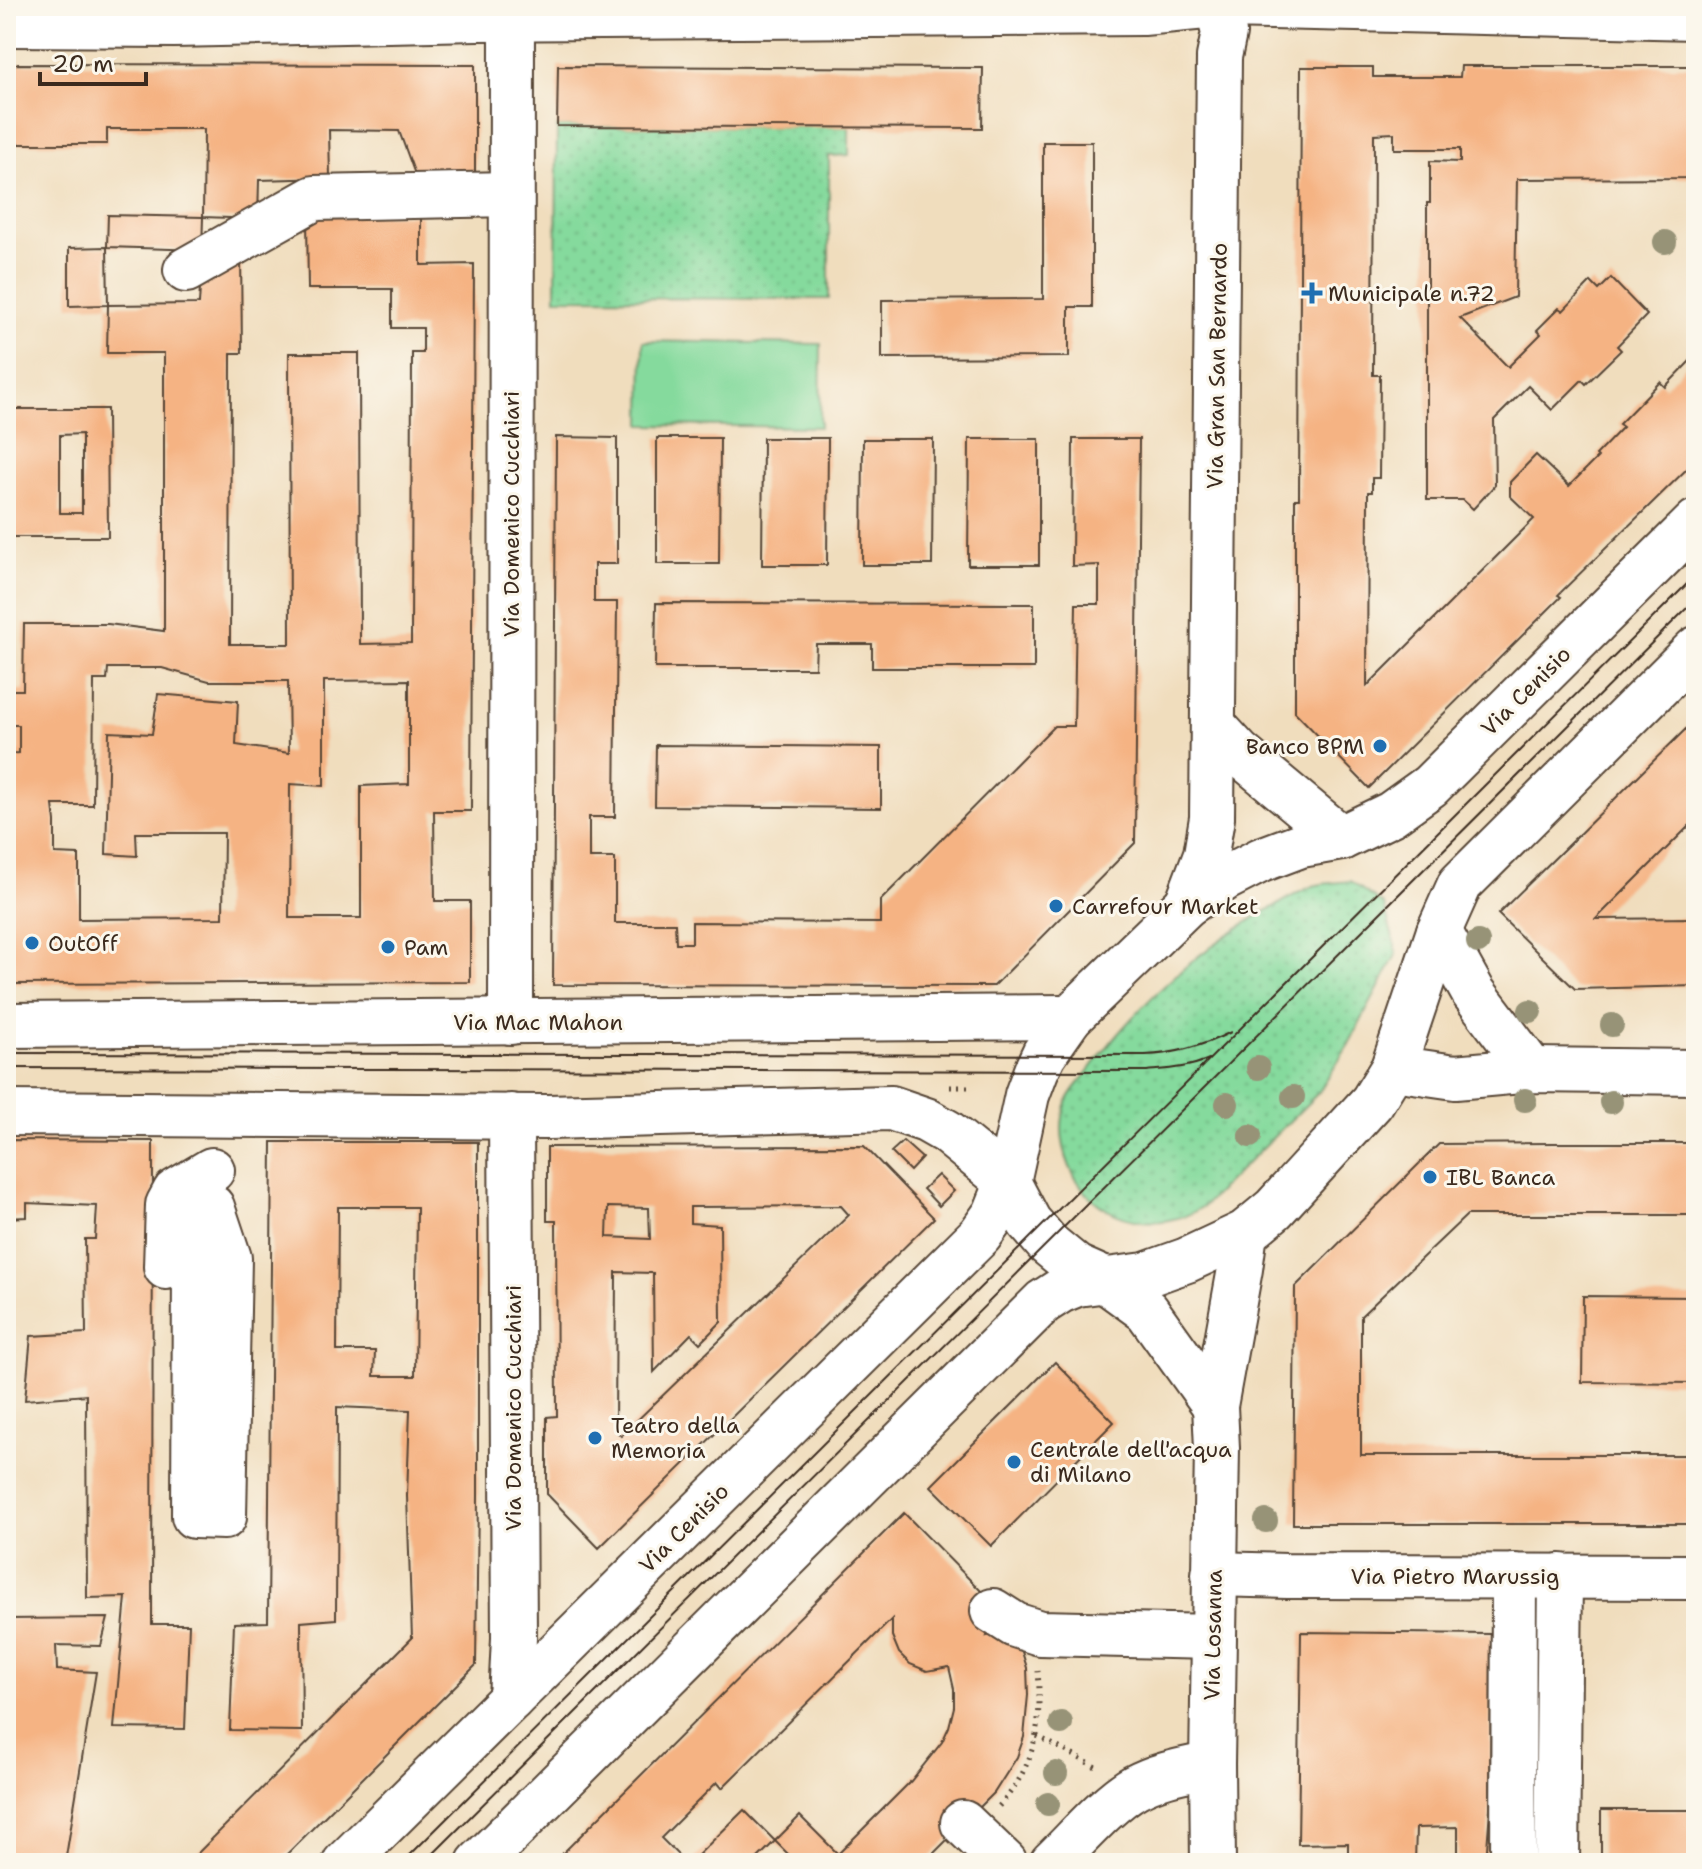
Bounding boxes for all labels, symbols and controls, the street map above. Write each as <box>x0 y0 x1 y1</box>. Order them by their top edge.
scale bar <box>40 36 146 86</box>
text: 20 m <box>52 48 114 80</box>
street label: Via Gran San Bernardo <box>1200 243 1234 489</box>
place label: Municipale n.72 <box>1328 279 1495 308</box>
marker: Municipale n.72 <box>1303 284 1321 302</box>
street label: Via Domenico Cucchiari <box>497 391 526 637</box>
street label: Via Cenisio <box>1475 640 1577 742</box>
place label: Banco BPM <box>1246 732 1364 761</box>
marker: Banco BPM <box>1371 737 1389 755</box>
place label: Carrefour Market <box>1072 892 1259 921</box>
marker: Carrefour Market <box>1047 897 1065 915</box>
place label: OutOff <box>48 929 118 958</box>
place label: Pam <box>404 933 448 962</box>
marker: OutOff <box>23 934 41 952</box>
marker: Pam <box>379 938 397 956</box>
street label: Via Mac Mahon <box>453 1008 623 1037</box>
place label: IBL Banca <box>1446 1163 1555 1192</box>
marker: IBL Banca <box>1421 1168 1439 1186</box>
street label: Via Domenico Cucchiari <box>499 1285 528 1531</box>
place label: Teatro della Memoria <box>611 1411 740 1465</box>
marker: Teatro della Memoria <box>586 1429 604 1447</box>
place label: Centrale dell'acqua di Milano <box>1030 1435 1232 1489</box>
marker: Centrale dell'acqua di Milano <box>1005 1453 1023 1471</box>
street label: Via Cenisio <box>633 1477 735 1579</box>
street label: Via Pietro Marussig <box>1351 1562 1559 1591</box>
street label: Via Losanna <box>1197 1569 1229 1701</box>

